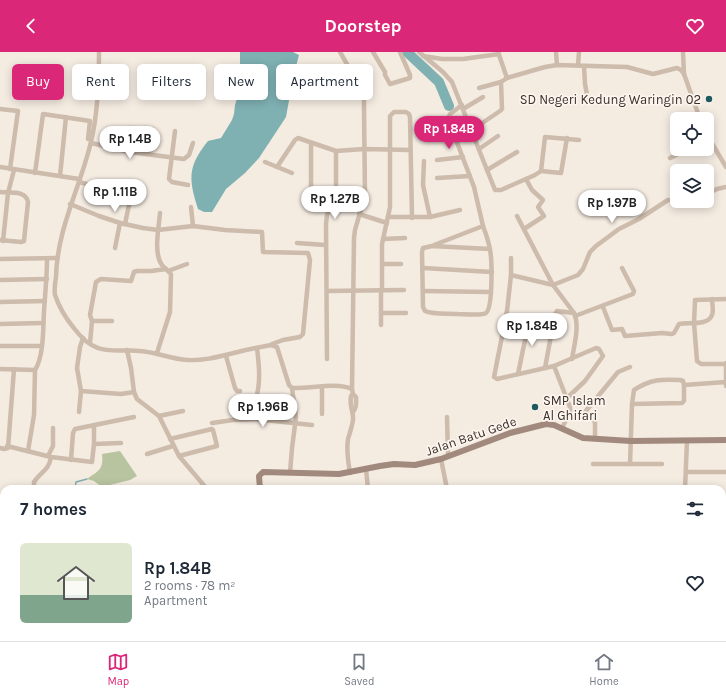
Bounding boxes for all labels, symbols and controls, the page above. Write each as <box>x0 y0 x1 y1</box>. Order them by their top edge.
icon: back <box>20 15 42 37</box>
text: Doorstep <box>325 15 401 37</box>
icon: heart <box>684 15 706 37</box>
chip: Buy <box>12 64 64 100</box>
chip: Rent <box>72 64 129 100</box>
chip: Filters <box>137 64 206 100</box>
chip: New <box>214 64 268 100</box>
chip: Apartment <box>276 64 373 100</box>
place label: SD Negeri Kedung Waringin 02 <box>520 92 701 107</box>
marker: SD Negeri Kedung Waringin 02 <box>704 94 714 104</box>
map controls <box>670 112 714 208</box>
button: locate <box>670 112 714 156</box>
pin: Rp 1.84B <box>408 116 490 150</box>
text: Rp 1.84B <box>423 121 475 136</box>
pin: Rp 1.4B <box>93 126 167 160</box>
text: Rp 1.4B <box>108 131 152 146</box>
button: layers <box>670 164 714 208</box>
pin: Rp 1.11B <box>74 179 156 213</box>
text: Rp 1.11B <box>93 184 137 199</box>
pin: Rp 1.27B <box>294 186 376 220</box>
pin: Rp 1.97B <box>571 190 653 224</box>
text: Rp 1.27B <box>310 191 360 206</box>
text: Rp 1.97B <box>587 195 637 210</box>
pin: Rp 1.84B <box>491 313 573 347</box>
text: Rp 1.84B <box>506 318 558 333</box>
place label: SMP Islam Al Ghifari <box>543 393 606 423</box>
pin: Rp 1.96B <box>222 394 304 428</box>
text: Rp 1.96B <box>237 399 289 414</box>
marker: SMP Islam Al Ghifari <box>530 402 540 412</box>
street label: Jalan Batu Gede <box>424 413 518 458</box>
icon: filters <box>684 498 706 520</box>
text: 7 homes <box>20 499 87 519</box>
text: Rp 1.84B <box>144 558 211 578</box>
icon: home <box>52 559 100 607</box>
icon: heart <box>684 572 706 594</box>
text: 2 rooms · 78 m² <box>144 578 236 593</box>
text: Apartment <box>144 593 207 608</box>
tab: Map <box>107 651 129 688</box>
tab: Saved <box>344 651 375 688</box>
tab: Home <box>589 651 619 688</box>

